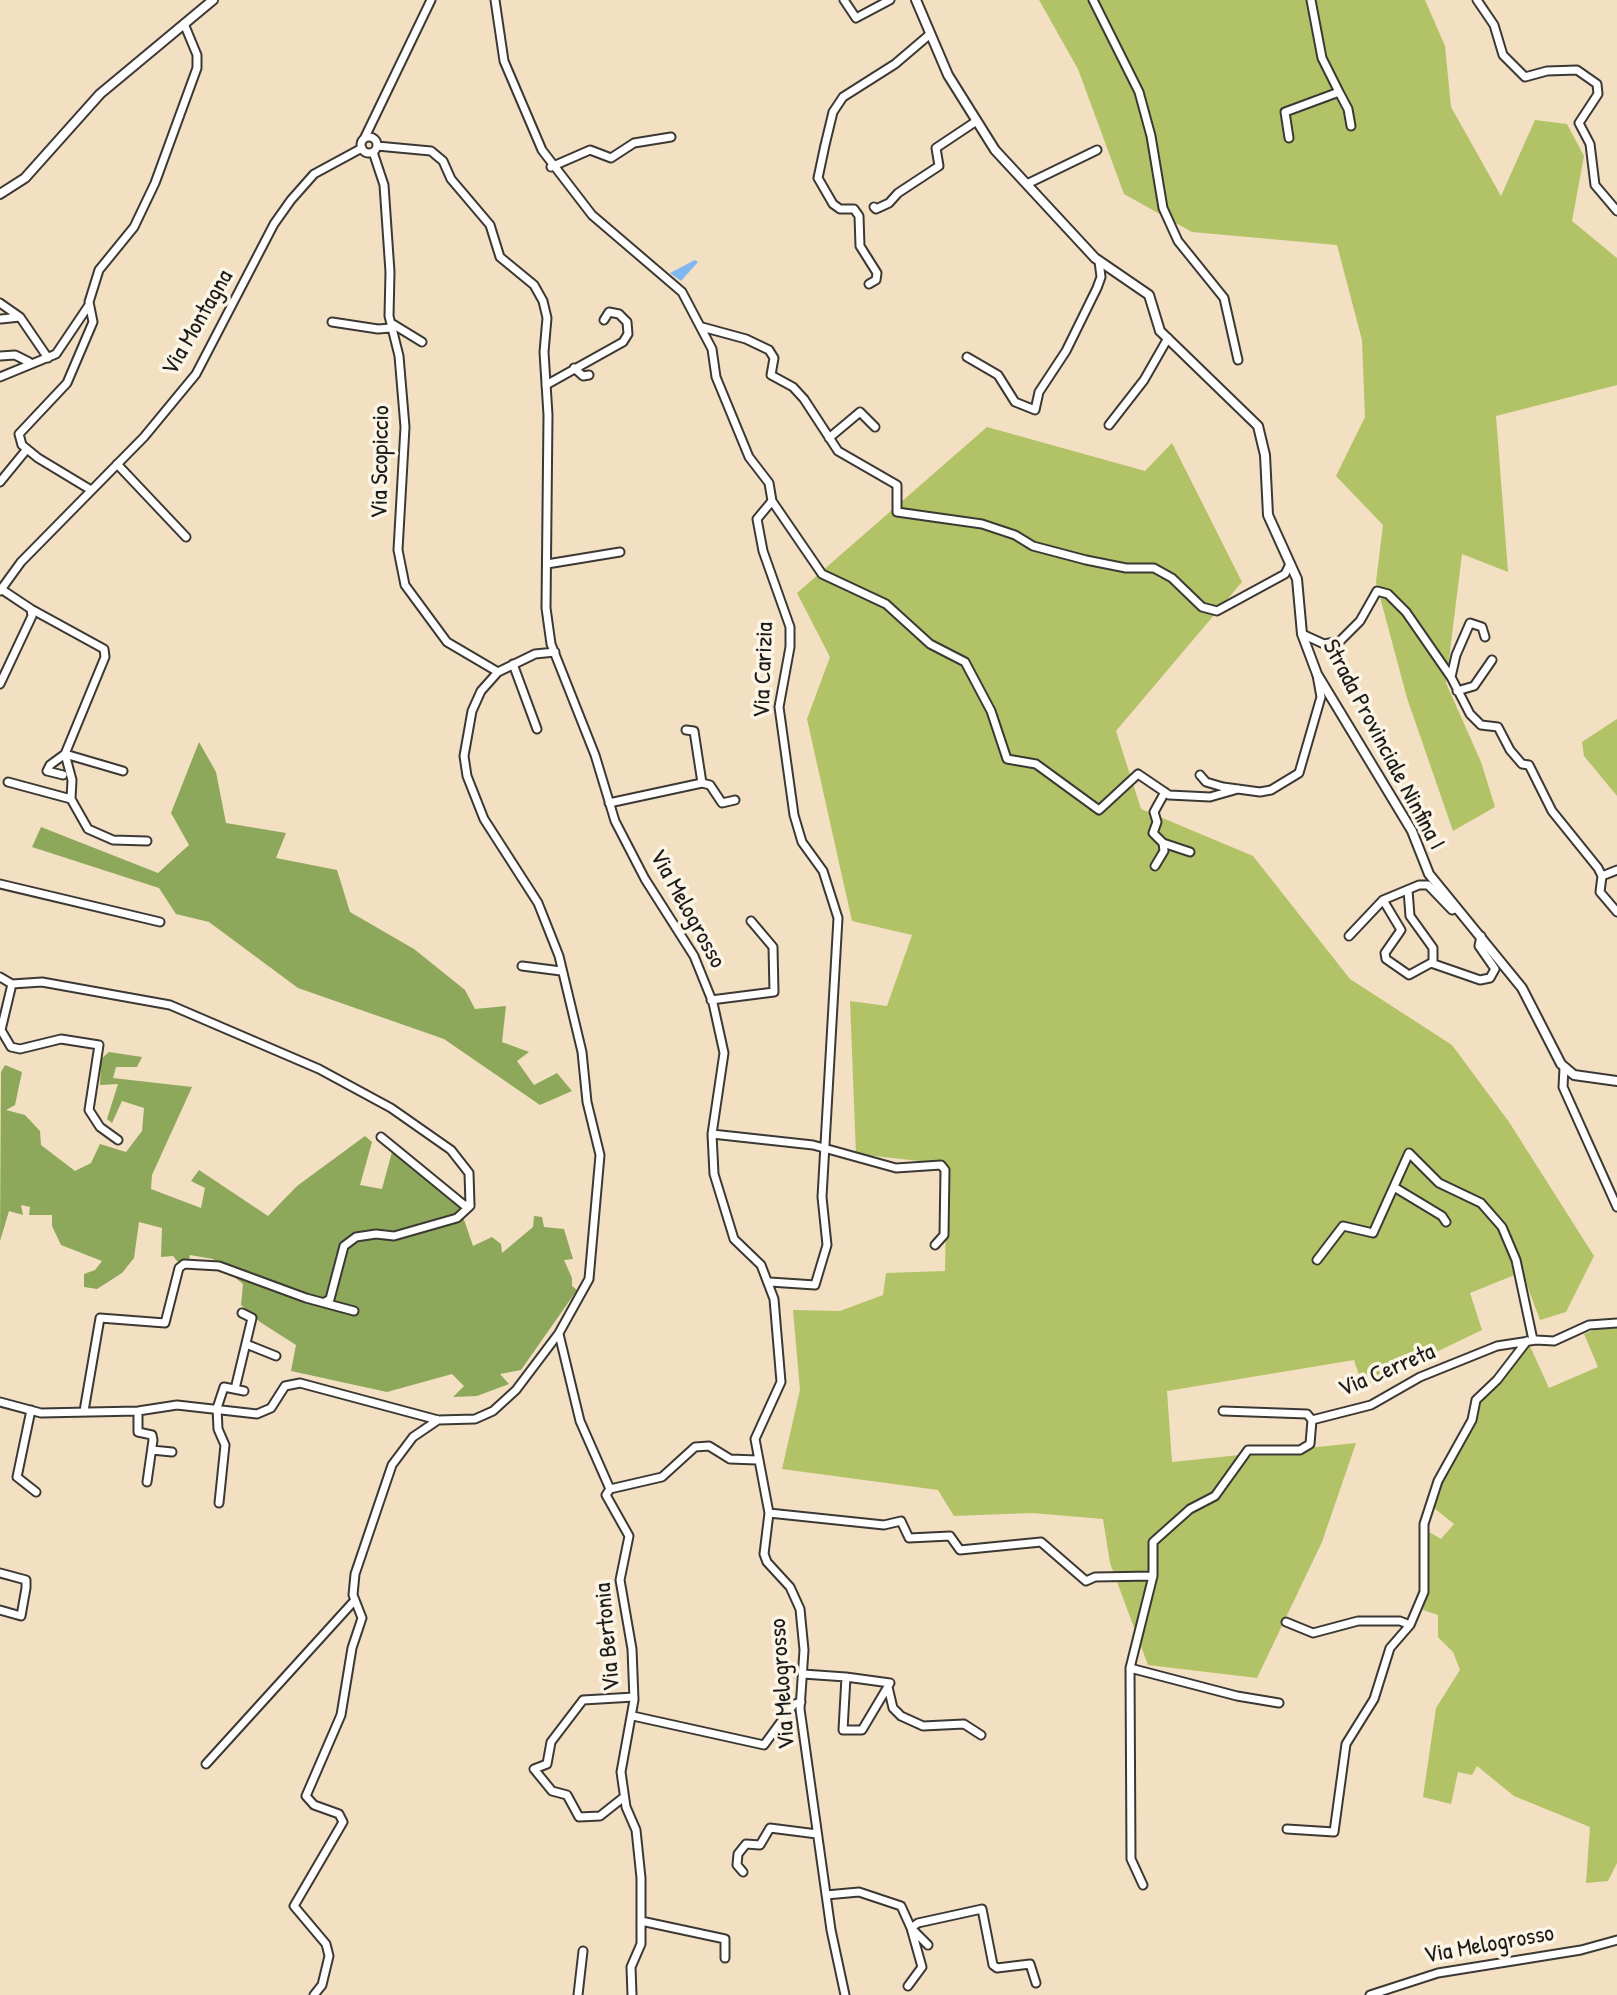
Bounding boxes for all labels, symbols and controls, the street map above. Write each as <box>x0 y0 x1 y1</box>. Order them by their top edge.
street label: Via Montagna <box>156 265 240 381</box>
street label: Via Scopiccio <box>366 405 396 519</box>
street label: Via Carizia <box>748 622 780 718</box>
street label: Strada Provinciale Ninfina I <box>1315 635 1451 855</box>
street label: Via Melogrosso <box>643 845 731 973</box>
street label: Via Cerreta <box>1334 1338 1440 1404</box>
street label: Via Bertonia <box>589 1582 627 1692</box>
street label: Via Melogrosso <box>764 1617 802 1751</box>
street label: Via Melogrosso <box>1422 1919 1556 1971</box>

